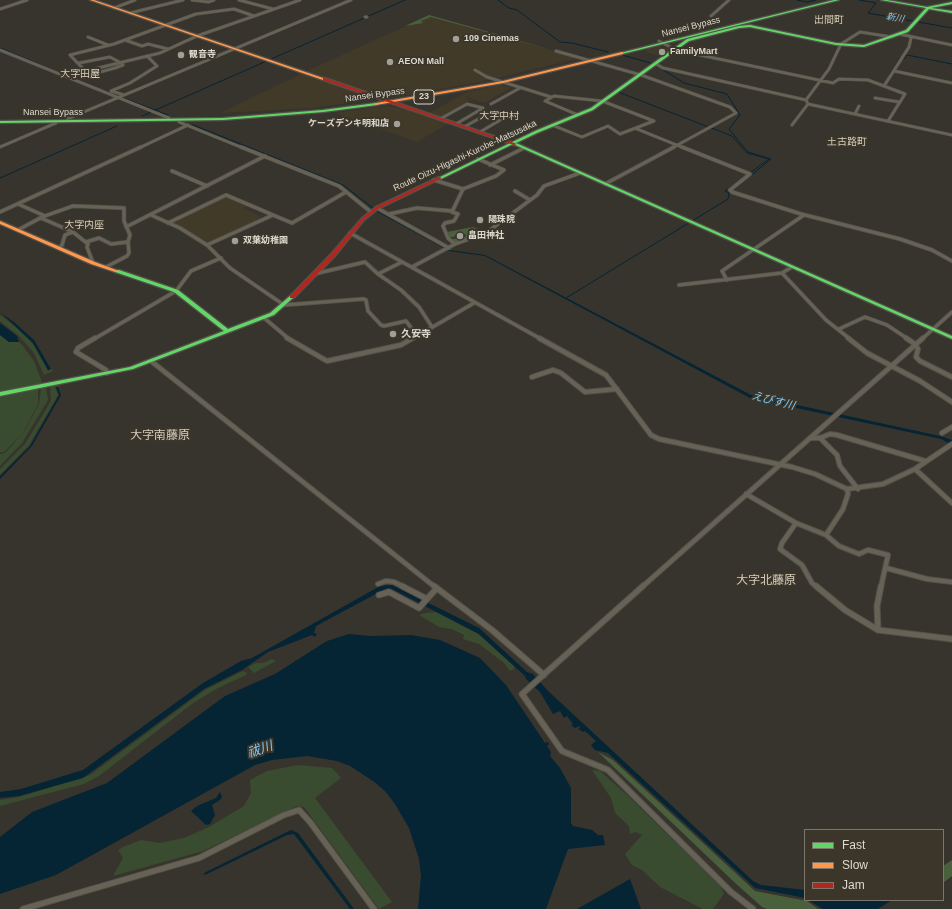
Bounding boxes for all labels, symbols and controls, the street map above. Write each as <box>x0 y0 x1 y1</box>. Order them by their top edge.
water label: 新川 <box>885 11 905 25</box>
street label: Nansei Bypass <box>661 14 721 40</box>
district label: 出間町 <box>814 14 844 26</box>
marker: 109 Cinemas <box>451 34 461 44</box>
place label: 109 Cinemas <box>464 34 519 44</box>
marker: FamilyMart <box>657 47 667 57</box>
place label: FamilyMart <box>670 47 718 57</box>
marker: 観音寺 <box>176 50 186 60</box>
place label: 観音寺 <box>189 50 216 60</box>
marker: AEON Mall <box>385 57 395 67</box>
place label: AEON Mall <box>398 57 444 67</box>
district label: 大字田屋 <box>60 68 100 80</box>
street label: Nansei Bypass <box>345 85 405 105</box>
road number: 23 <box>414 90 434 104</box>
street label: Nansei Bypass <box>23 108 83 118</box>
district label: 大字中村 <box>479 110 519 122</box>
street label: Route Oizu-Higashi-Kurobe-Matsusaka <box>392 118 538 194</box>
place label: ケーズデンキ明和店 <box>308 119 389 129</box>
marker: ケーズデンキ明和店 <box>392 119 402 129</box>
district label: 土古路町 <box>827 136 867 148</box>
marker: 陽珠院 <box>475 215 485 225</box>
place label: 陽珠院 <box>488 215 515 225</box>
district label: 大字内座 <box>64 219 104 231</box>
marker: 畠田神社 <box>455 231 465 241</box>
place label: 畠田神社 <box>468 231 504 241</box>
marker: 双葉幼稚園 <box>230 236 240 246</box>
place label: 双葉幼稚園 <box>243 236 288 246</box>
place label: 久安寺 <box>401 328 431 340</box>
marker: 久安寺 <box>388 329 398 339</box>
water label: えびす川 <box>750 389 796 413</box>
district label: 大字南藤原 <box>130 429 190 443</box>
district label: 大字北藤原 <box>736 574 796 588</box>
water label: 祓川 <box>245 738 275 762</box>
legend <box>804 829 944 901</box>
text: Fast <box>842 838 865 852</box>
text: Slow <box>842 858 868 872</box>
text: Jam <box>842 878 865 892</box>

